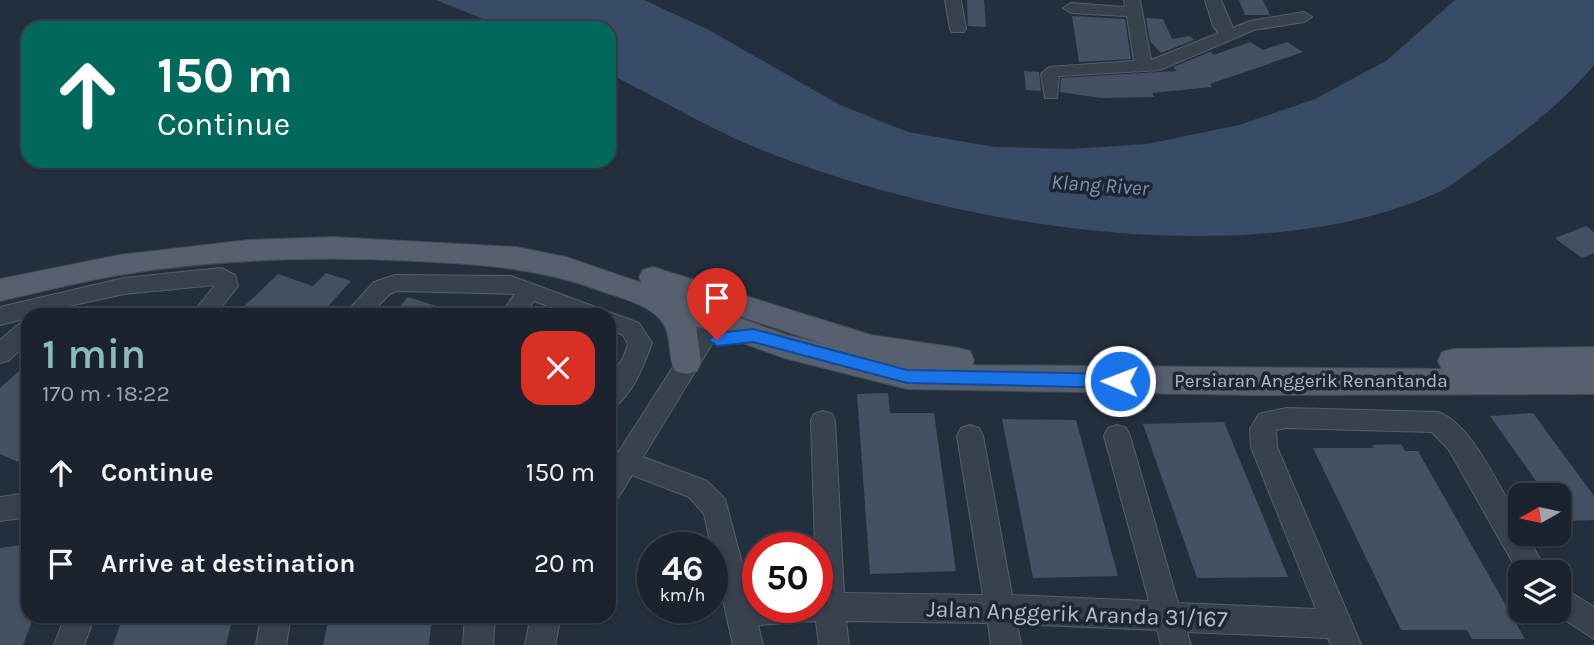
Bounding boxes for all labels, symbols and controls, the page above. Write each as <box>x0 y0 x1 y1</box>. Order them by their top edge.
text: 150 m <box>157 47 293 104</box>
icon: ahead <box>42 49 133 140</box>
text: Continue <box>157 106 290 143</box>
water label: Klang River <box>1050 170 1150 200</box>
pin <box>687 268 747 340</box>
icon: arrive <box>698 279 736 317</box>
text: 1 min <box>42 329 146 379</box>
button: close <box>521 331 595 405</box>
position arrow <box>1083 344 1157 418</box>
street label: Persiaran Anggerik Renantanda <box>1174 370 1448 392</box>
text: 170 m · 18:22 <box>42 380 170 407</box>
icon: ahead <box>42 454 80 492</box>
text: Continue <box>101 457 213 488</box>
text: 150 m <box>526 457 595 488</box>
north arrow <box>1508 483 1572 546</box>
map controls <box>1508 483 1571 623</box>
speed limit sign: 50 <box>742 532 833 623</box>
icon: arrive <box>42 545 80 583</box>
text: Arrive at destination <box>101 548 355 579</box>
text: 20 m <box>534 548 595 579</box>
text: 46 <box>661 548 704 589</box>
button: layers <box>1508 560 1571 623</box>
text: km/h <box>660 584 705 606</box>
street label: Jalan Anggerik Aranda 31/167 <box>926 595 1228 633</box>

